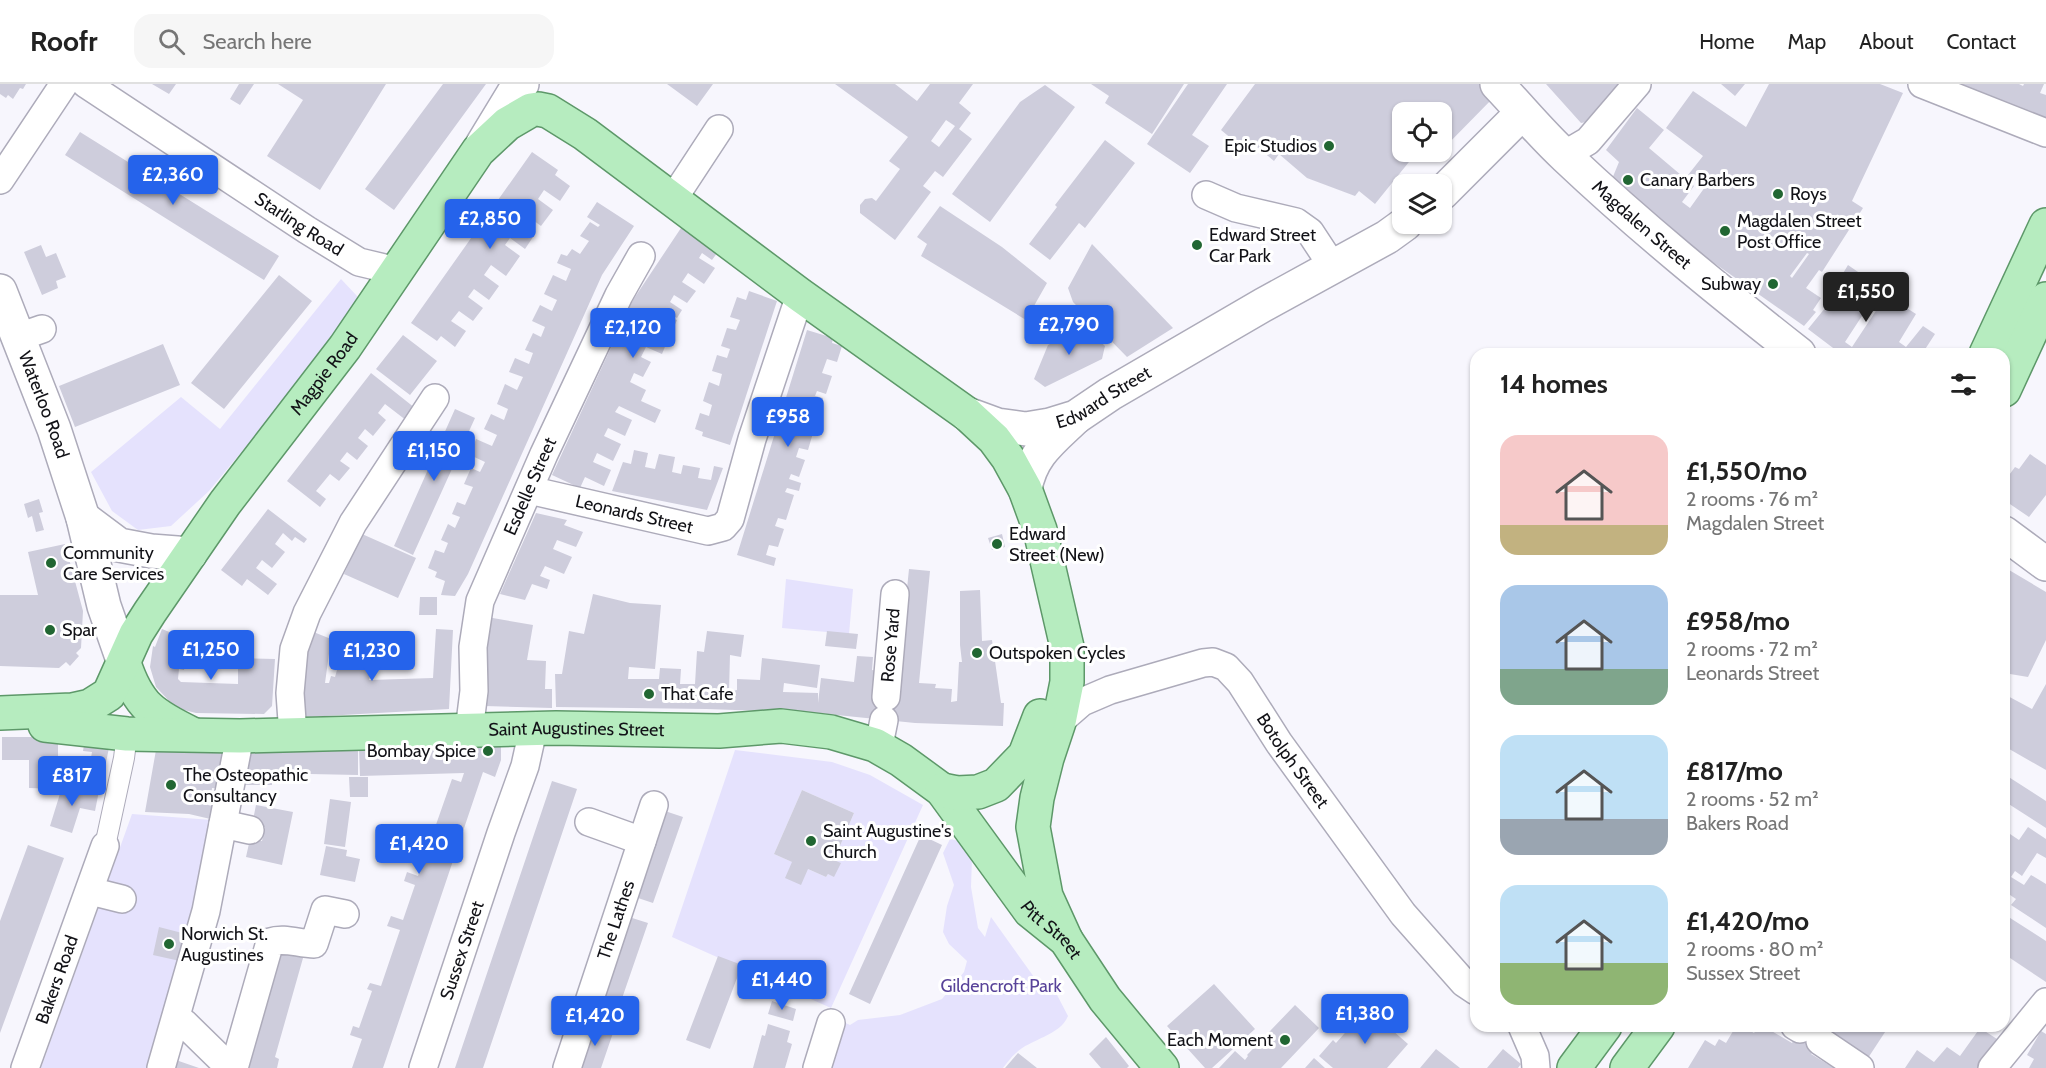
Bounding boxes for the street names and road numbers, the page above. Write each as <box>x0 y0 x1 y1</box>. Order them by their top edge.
street label: Magdalen Street <box>1587 176 1696 274</box>
street label: Starling Road <box>251 188 347 261</box>
street label: Magpie Road <box>286 328 363 420</box>
street label: Waterloo Road <box>14 348 74 461</box>
street label: Edward Street <box>1053 361 1155 433</box>
street label: Esdelle Street <box>499 434 561 539</box>
street label: Leonards Street <box>573 490 695 538</box>
street label: Rose Yard <box>876 607 905 683</box>
street label: Botolph Street <box>1252 709 1334 812</box>
street label: Saint Augustines Street <box>488 717 665 741</box>
street label: The Lathes <box>593 877 639 963</box>
street label: Pitt Street <box>1015 897 1087 963</box>
street label: Sussex Street <box>435 898 489 1003</box>
street label: Bakers Road <box>31 932 83 1027</box>

